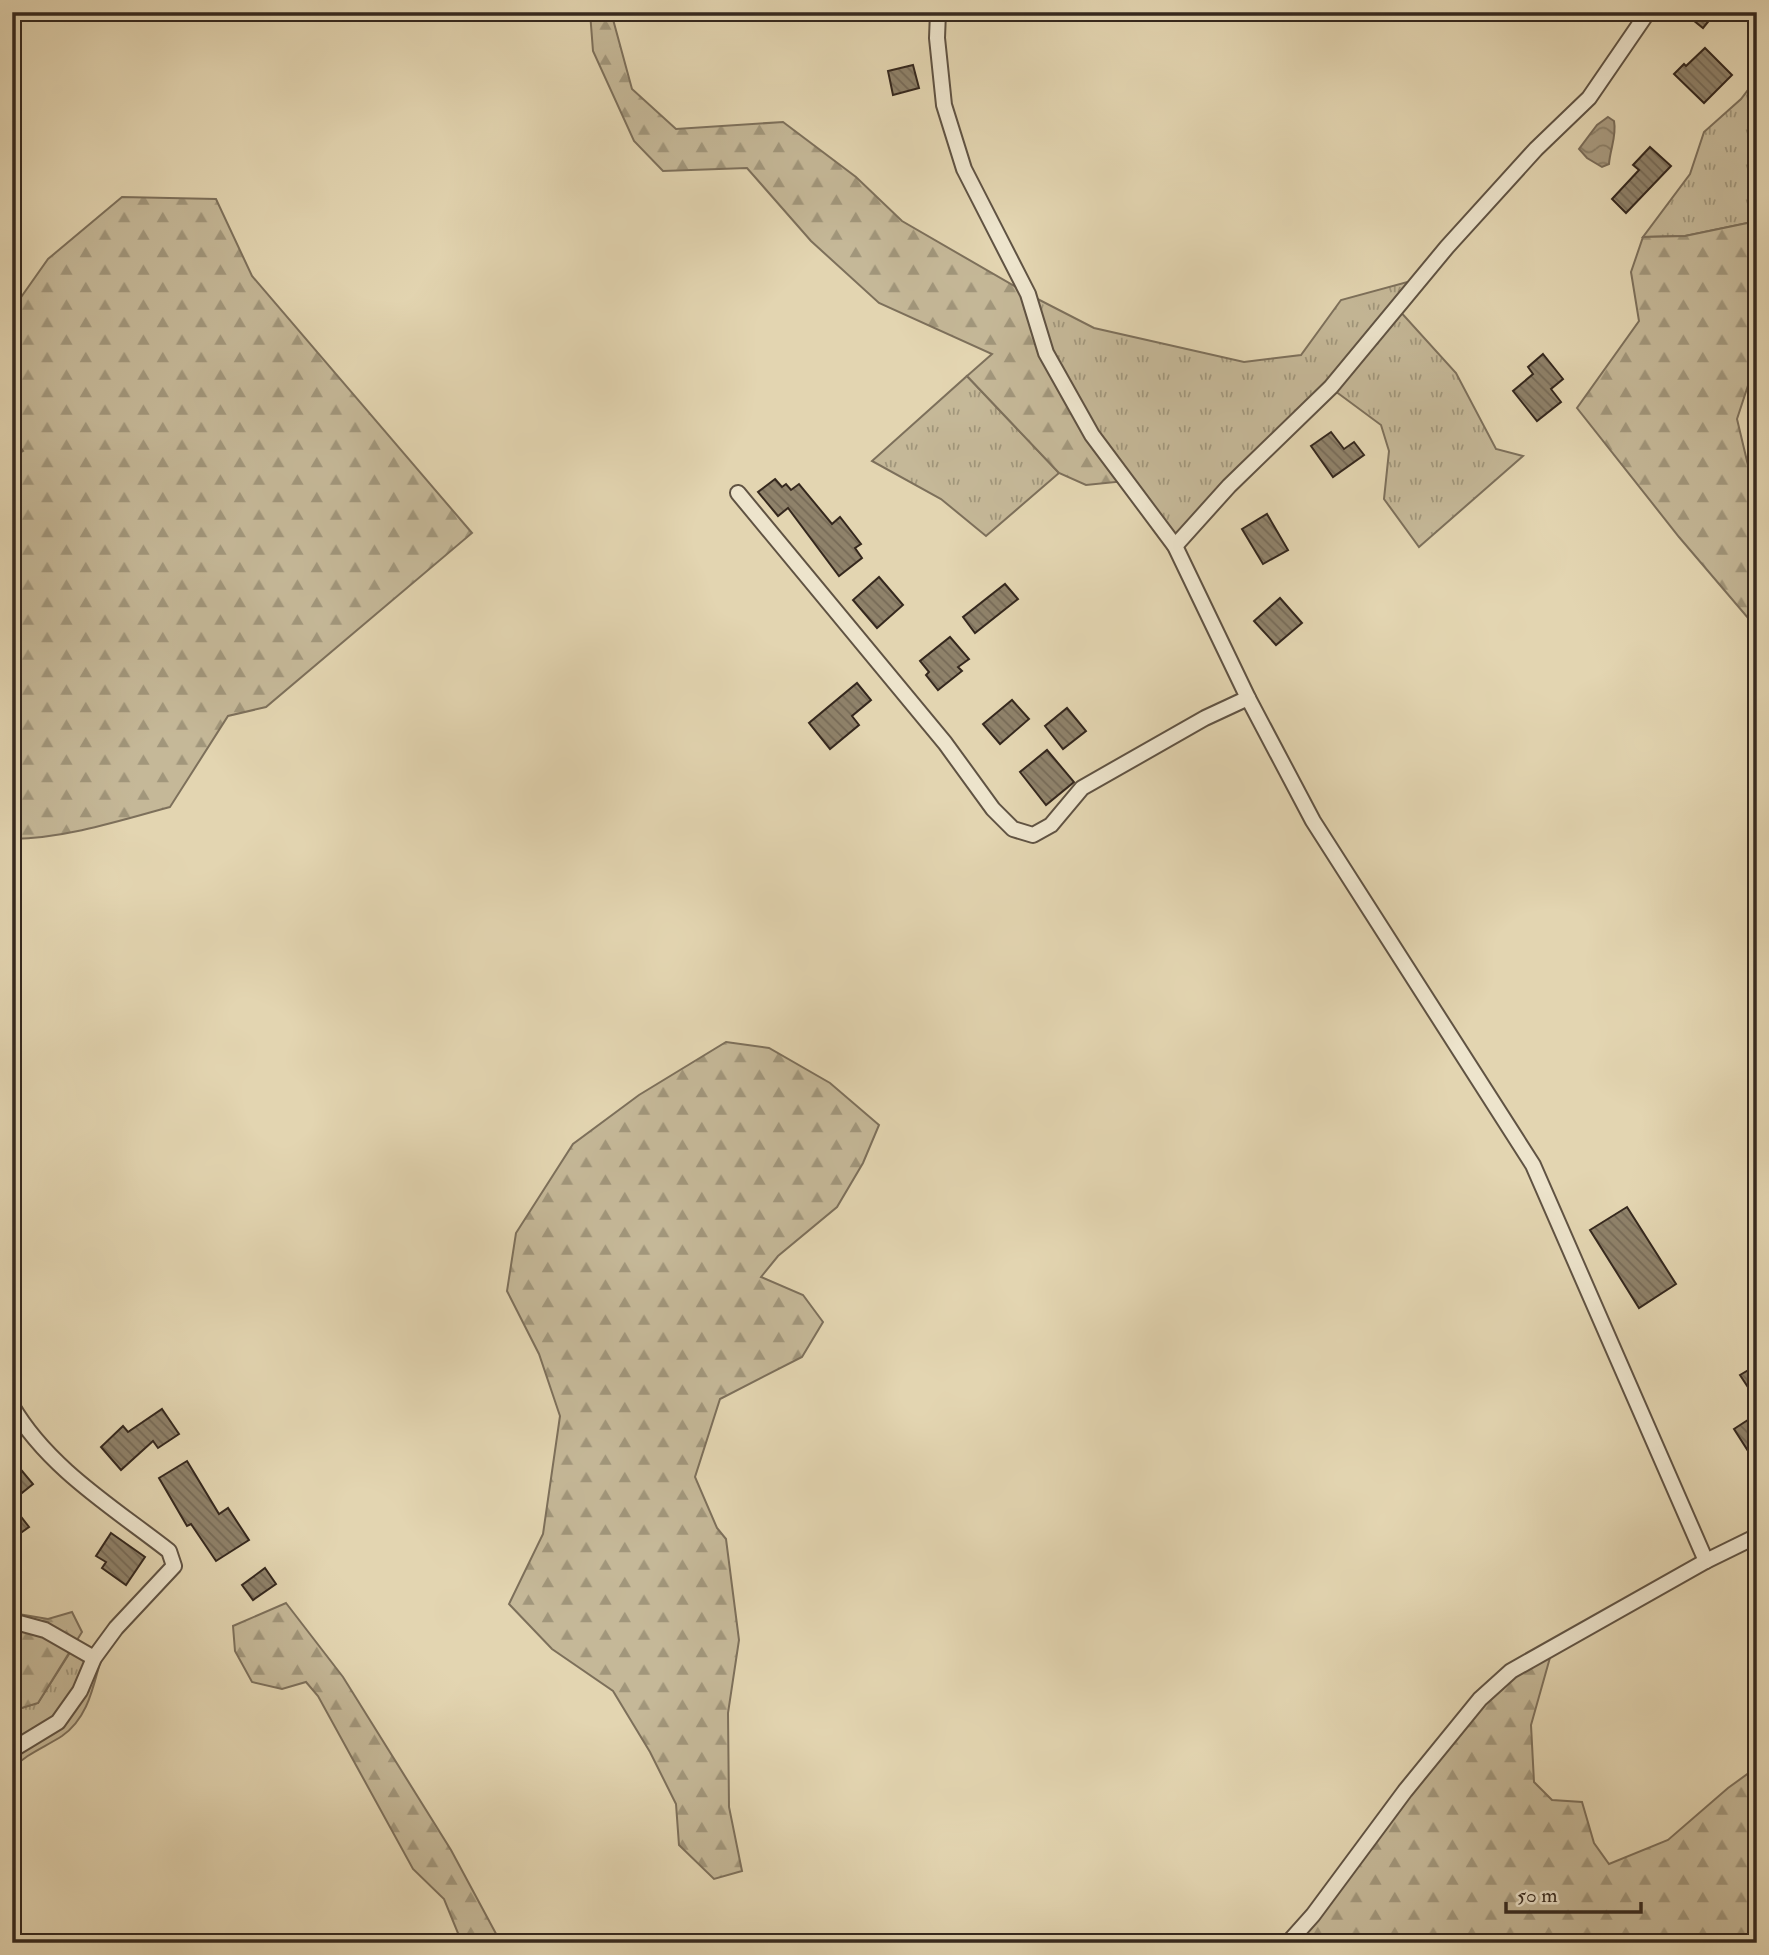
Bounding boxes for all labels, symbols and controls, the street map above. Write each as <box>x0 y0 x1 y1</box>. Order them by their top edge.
scale bar <box>1506 1871 1641 1915</box>
text: 50 m <box>1517 1882 1558 1909</box>

